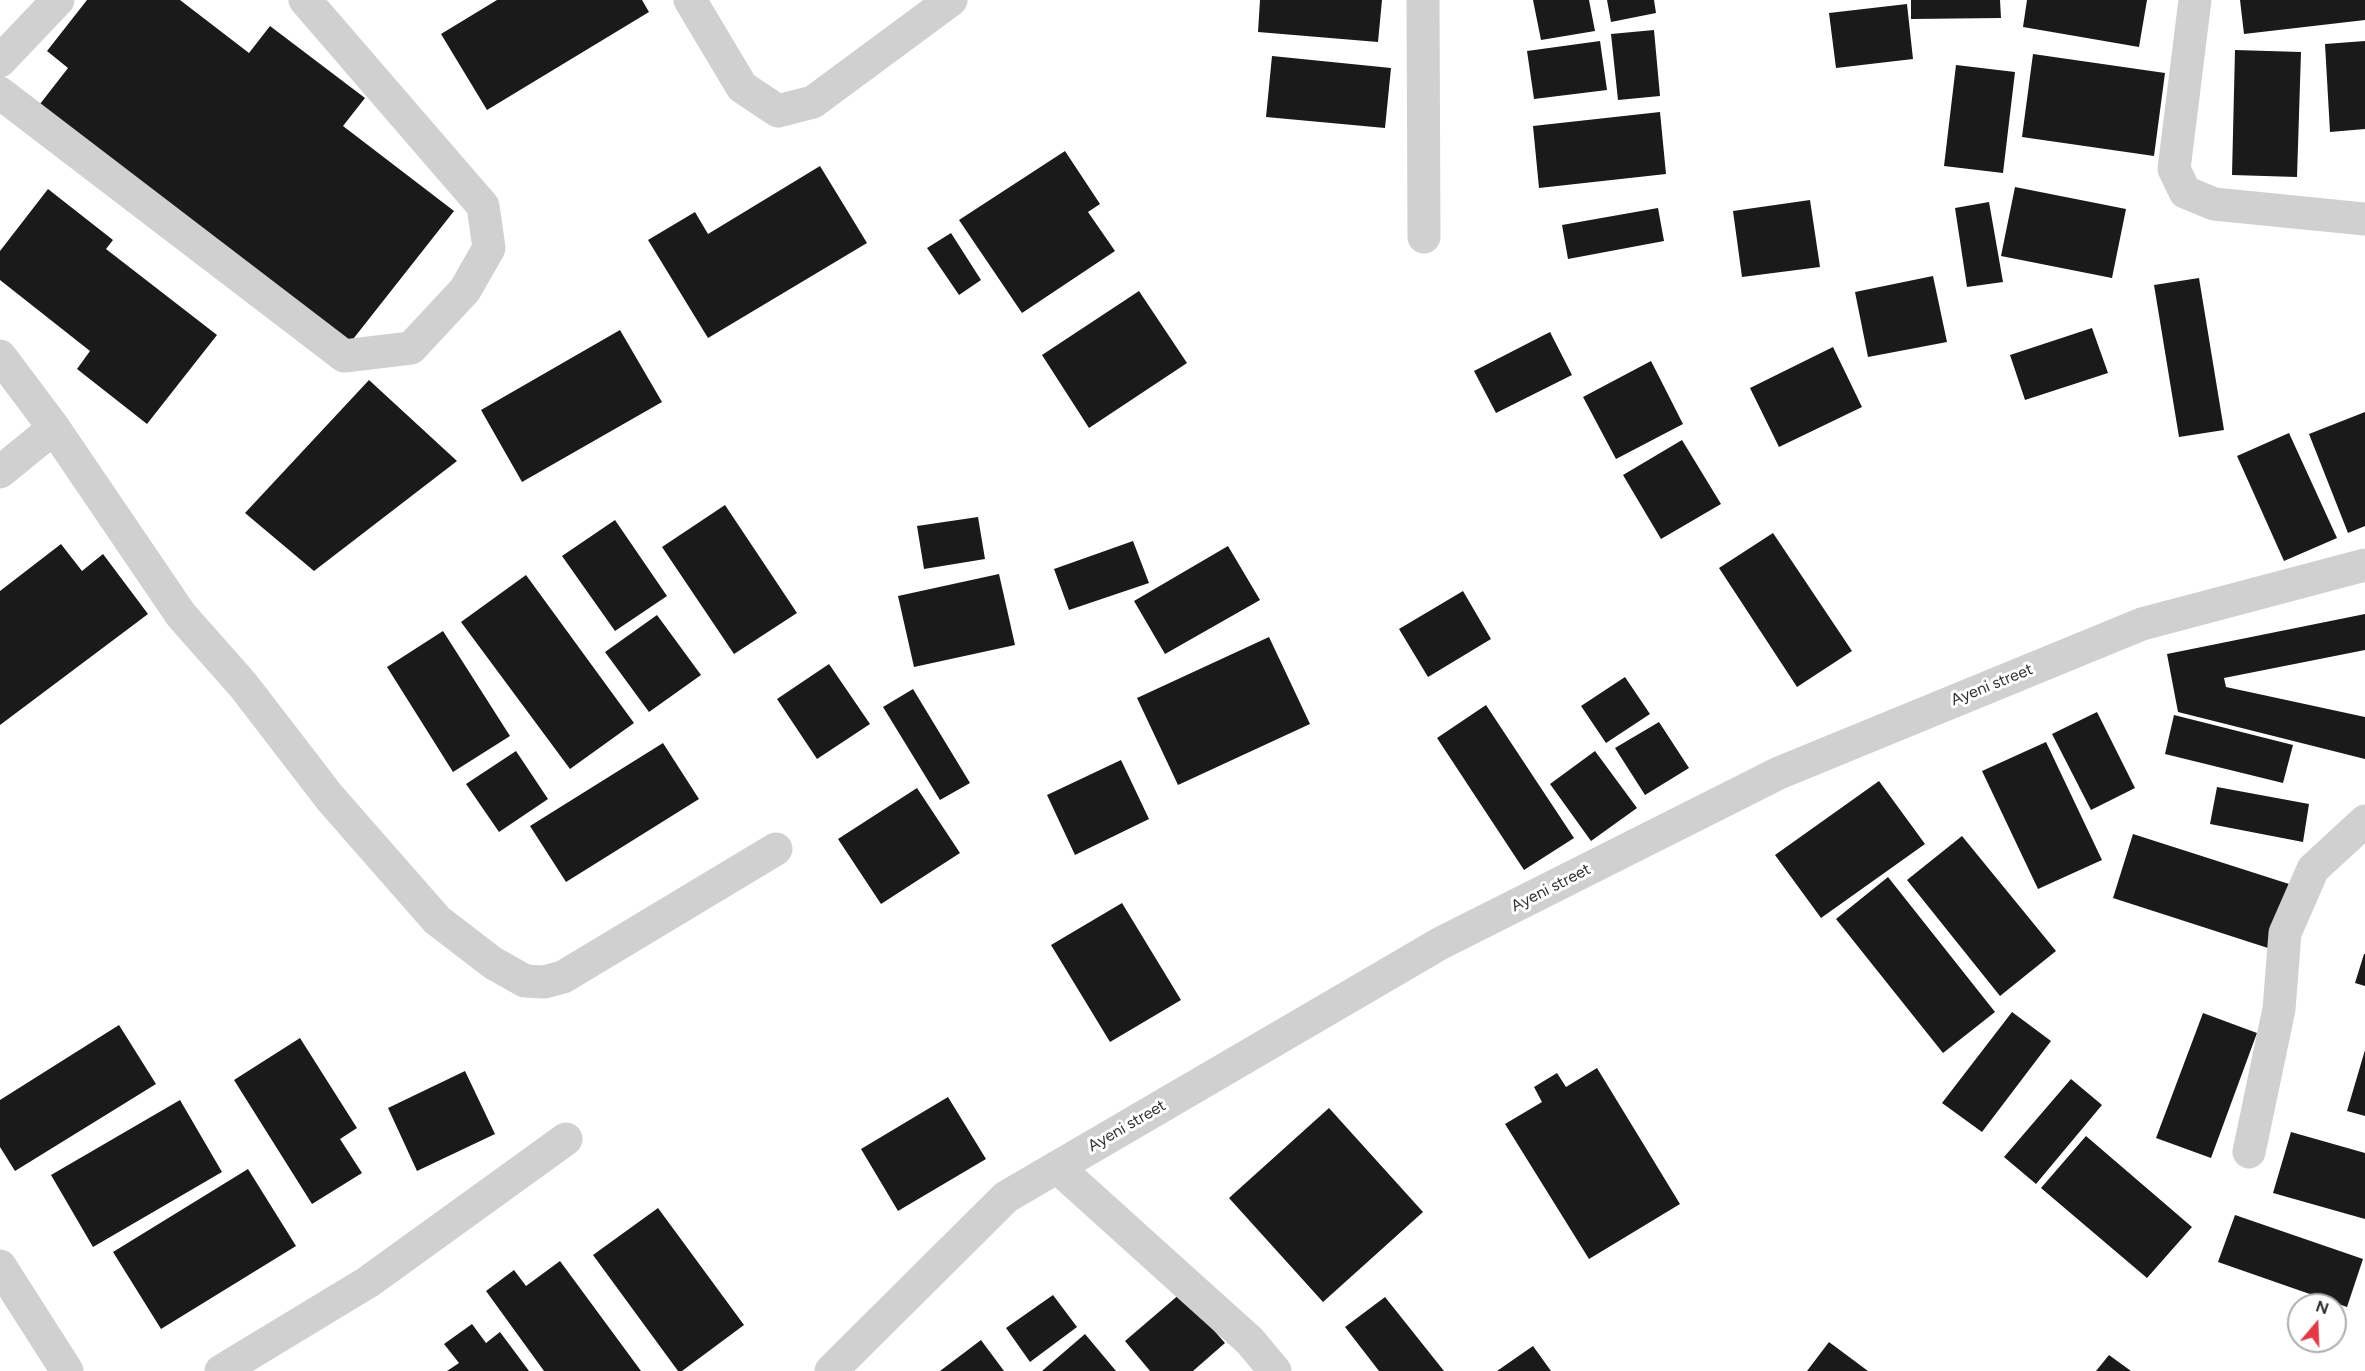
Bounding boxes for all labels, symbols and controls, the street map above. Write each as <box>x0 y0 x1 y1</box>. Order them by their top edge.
street label: Ayeni street <box>1948 660 2036 710</box>
street label: Ayeni street <box>1508 860 1594 916</box>
street label: Ayeni street <box>1085 1096 1169 1156</box>
north arrow <box>2287 1293 2347 1353</box>
text: N <box>2313 1296 2331 1318</box>

